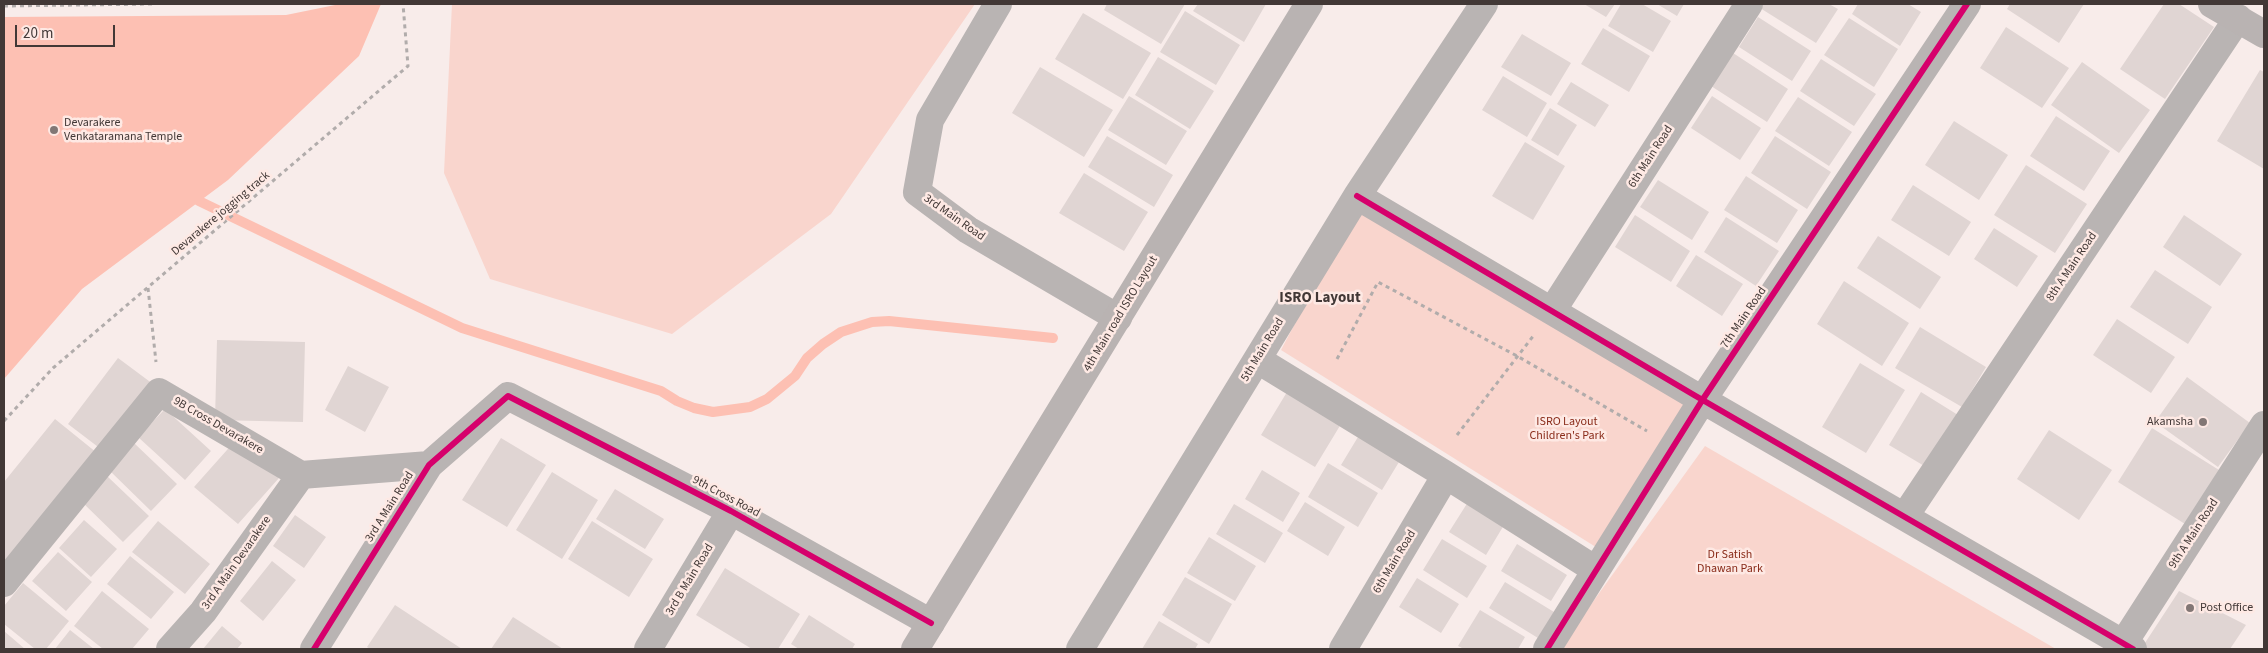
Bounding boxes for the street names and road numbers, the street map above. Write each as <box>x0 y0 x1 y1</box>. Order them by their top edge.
street label: 6th Main Road <box>1626 123 1676 191</box>
street label: Devarakere jogging track <box>169 169 273 259</box>
street label: 3rd Main Road <box>921 192 987 244</box>
street label: 8th A Main Road <box>2044 230 2100 304</box>
street label: 4th Main road ISRO Layout <box>1081 254 1161 374</box>
street label: 7th Main Road <box>1718 284 1770 352</box>
street label: 5th Main Road <box>1238 316 1288 384</box>
street label: 9B Cross Devarakere <box>170 394 266 458</box>
street label: 3rd A Main Road <box>363 469 417 545</box>
street label: 9th Cross Road <box>690 473 762 521</box>
street label: 9th A Main Road <box>2166 496 2222 572</box>
street label: 3rd A Main Devarakere <box>199 513 275 613</box>
street label: 6th Main Road <box>1370 528 1420 596</box>
street label: 3rd B Main Road <box>663 542 717 618</box>

